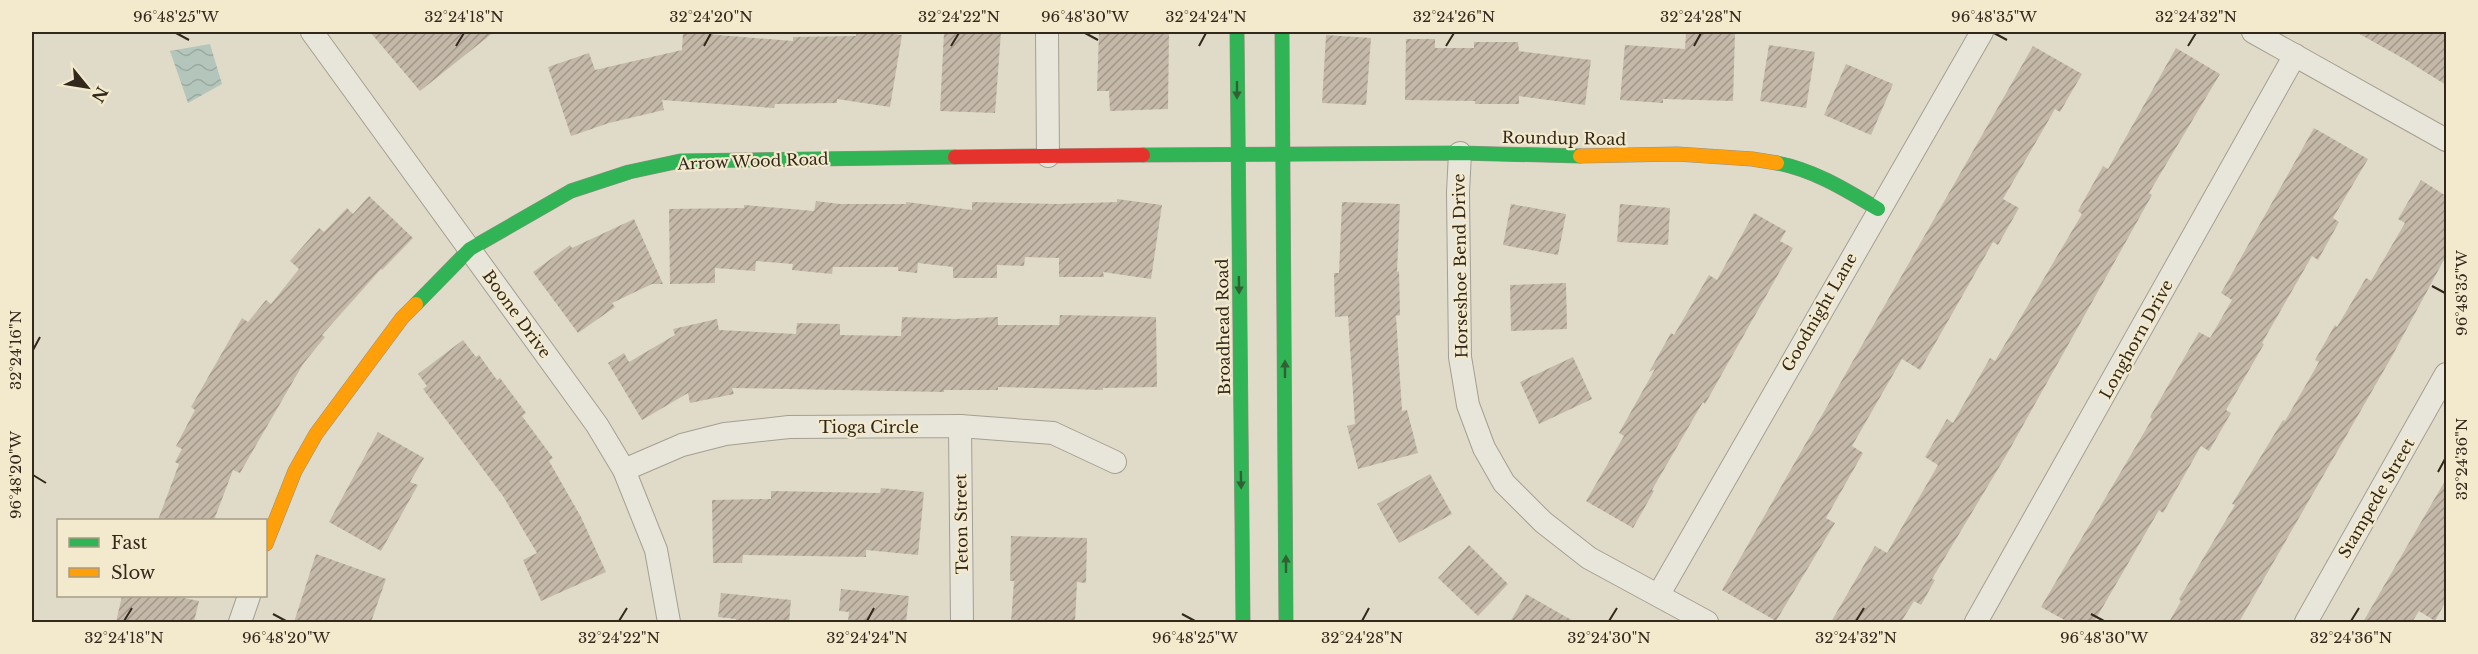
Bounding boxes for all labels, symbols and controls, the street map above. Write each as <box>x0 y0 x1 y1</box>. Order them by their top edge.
text: 96°48'25"W <box>133 7 219 26</box>
text: 32°24'18"N <box>424 7 504 26</box>
text: 32°24'20"N <box>669 7 753 26</box>
text: 32°24'22"N <box>918 7 1000 26</box>
text: 96°48'30"W <box>1041 7 1129 26</box>
text: 32°24'24"N <box>1165 7 1247 26</box>
text: 32°24'26"N <box>1413 7 1495 26</box>
text: 32°24'28"N <box>1660 7 1742 26</box>
text: 96°48'35"W <box>1951 7 2037 26</box>
text: 32°24'32"N <box>2155 7 2237 26</box>
north arrow <box>57 57 117 117</box>
one-way arrow <box>1232 80 1242 99</box>
text: N <box>88 83 112 106</box>
street label: Roundup Road <box>1502 127 1626 149</box>
street label: Arrow Wood Road <box>676 148 829 174</box>
street label: Horseshoe Bend Drive <box>1448 173 1472 359</box>
street label: Goodnight Lane <box>1777 249 1861 375</box>
text: 96°48'35"W <box>2452 250 2471 336</box>
street label: Broadhead Road <box>1212 258 1234 396</box>
street label: Boone Drive <box>478 266 556 362</box>
one-way arrow <box>1234 275 1244 294</box>
street label: Longhorn Drive <box>2095 276 2177 402</box>
text: 32°24'16"N <box>6 310 25 390</box>
one-way arrow <box>1280 360 1289 379</box>
street label: Tioga Circle <box>819 417 919 437</box>
text: 32°24'36"N <box>2452 418 2471 500</box>
text: 96°48'20"W <box>6 431 25 519</box>
street label: Stampede Street <box>2334 435 2418 561</box>
one-way arrow <box>1237 470 1246 489</box>
street label: Teton Street <box>950 474 972 574</box>
legend <box>57 519 267 597</box>
text: Fast <box>111 532 148 554</box>
one-way arrow <box>1281 555 1290 574</box>
text: Slow <box>111 562 156 584</box>
text: 32°24'18"N <box>84 628 164 647</box>
text: 96°48'20"W <box>242 628 330 647</box>
text: 32°24'22"N <box>578 628 660 647</box>
text: 32°24'24"N <box>826 628 908 647</box>
text: 96°48'25"W <box>1152 628 1238 647</box>
text: 32°24'28"N <box>1321 628 1403 647</box>
text: 32°24'30"N <box>1567 628 1651 647</box>
text: 32°24'32"N <box>1815 628 1897 647</box>
text: 96°48'30"W <box>2060 628 2148 647</box>
text: 32°24'36"N <box>2310 628 2392 647</box>

